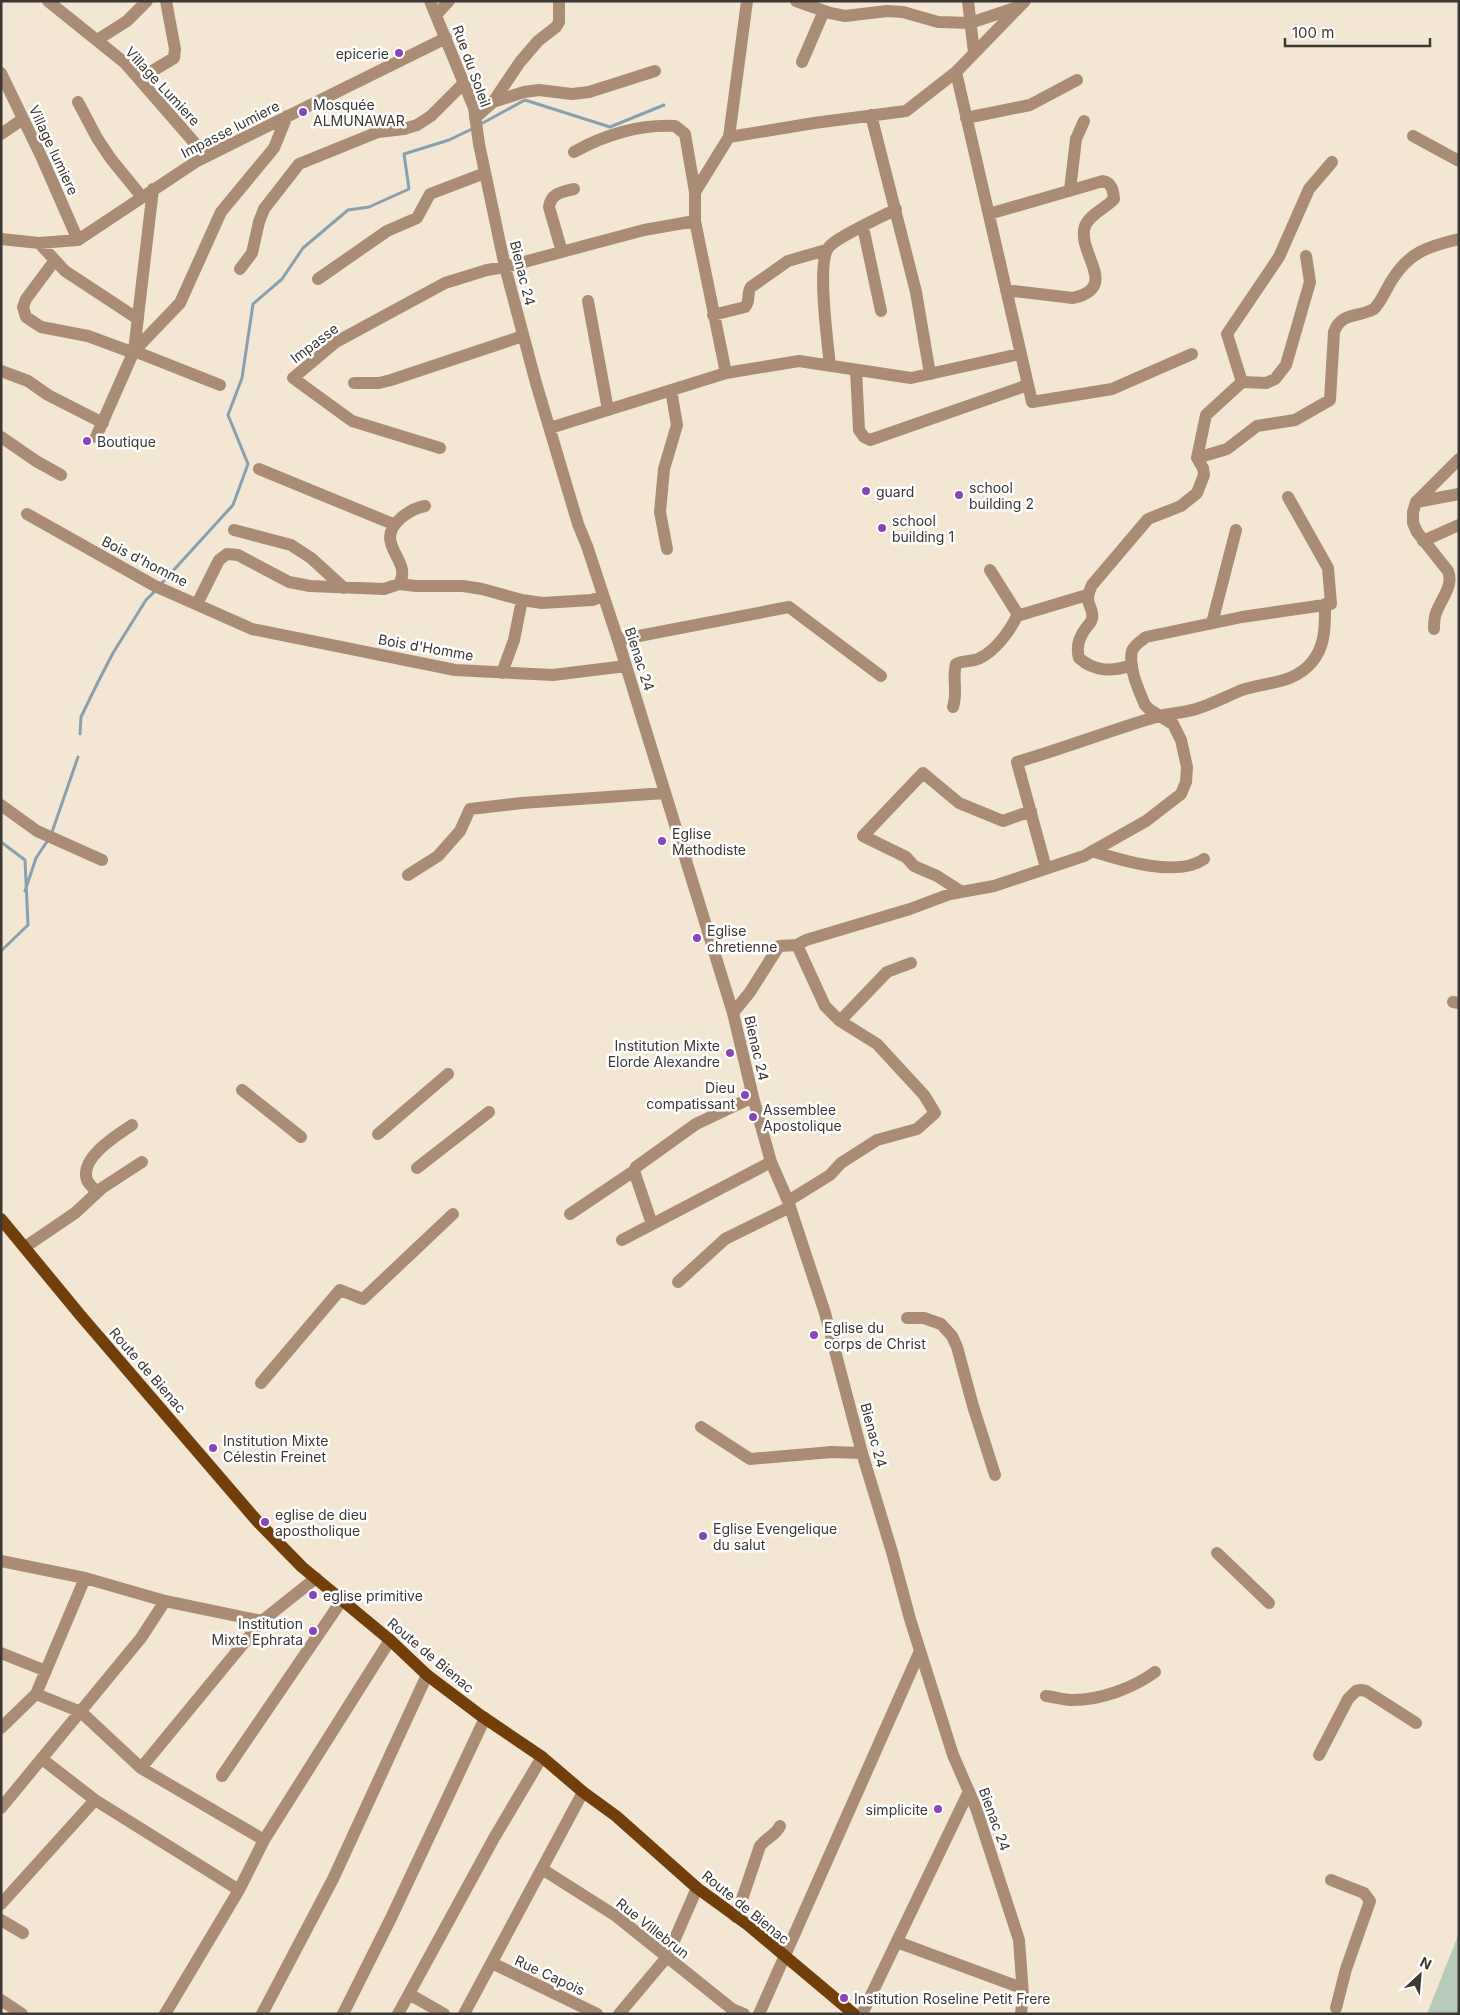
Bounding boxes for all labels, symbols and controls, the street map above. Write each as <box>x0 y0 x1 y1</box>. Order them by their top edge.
scale bar <box>1285 15 1430 47</box>
street label: Rue du Soleil <box>449 23 495 109</box>
text: 100 m <box>1292 23 1334 42</box>
street label: Village Lumiere <box>122 43 204 129</box>
place label: epicerie <box>336 45 389 62</box>
marker: epicerie <box>393 47 405 59</box>
place label: Mosquée ALMUNAWAR <box>313 96 405 129</box>
street label: Impasse lumiere <box>178 97 282 161</box>
street label: Village lumiere <box>26 102 82 198</box>
marker: Mosquée ALMUNAWAR <box>297 106 309 118</box>
street label: Bienac 24 <box>507 239 539 307</box>
street label: Impasse <box>287 319 341 367</box>
place label: Boutique <box>97 433 156 450</box>
marker: Boutique <box>81 435 93 447</box>
place label: school building 2 <box>969 479 1034 512</box>
place label: guard <box>876 483 914 500</box>
marker: guard <box>860 485 872 497</box>
marker: school building 2 <box>953 489 965 501</box>
place label: school building 1 <box>892 512 954 545</box>
marker: school building 1 <box>876 522 888 534</box>
street label: Bois d'homme <box>99 532 191 590</box>
street label: Bienac 24 <box>622 625 658 693</box>
street label: Bois d'Homme <box>377 630 475 664</box>
place label: Eglise Methodiste <box>672 825 746 858</box>
marker: Eglise Methodiste <box>656 835 668 847</box>
place label: Eglise chretienne <box>707 922 777 955</box>
marker: Eglise chretienne <box>691 932 703 944</box>
street label: Bienac 24 <box>741 1014 773 1082</box>
place label: Institution Mixte Elorde Alexandre <box>608 1037 720 1070</box>
marker: Institution Mixte Elorde Alexandre <box>724 1047 736 1059</box>
place label: Dieu compatissant <box>646 1079 735 1112</box>
marker: Dieu compatissant <box>739 1089 751 1101</box>
place label: Assemblee Apostolique <box>763 1101 842 1134</box>
marker: Assemblee Apostolique <box>747 1111 759 1123</box>
place label: Eglise du corps de Christ <box>824 1319 926 1352</box>
street label: Route de Bienac <box>106 1324 190 1416</box>
marker: Eglise du corps de Christ <box>808 1329 820 1341</box>
street label: Bienac 24 <box>857 1401 891 1469</box>
place label: Institution Mixte Célestin Freinet <box>223 1432 328 1465</box>
marker: Institution Mixte Célestin Freinet <box>207 1442 219 1454</box>
place label: eglise de dieu apostholique <box>275 1506 367 1539</box>
marker: eglise de dieu apostholique <box>259 1516 271 1528</box>
place label: Eglise Evengelique du salut <box>713 1520 837 1553</box>
marker: Eglise Evengelique du salut <box>697 1530 709 1542</box>
place label: eglise primitive <box>323 1587 423 1604</box>
marker: eglise primitive <box>307 1589 319 1601</box>
street label: Route de Bienac <box>384 1614 478 1696</box>
place label: Institution Mixte Ephrata <box>212 1615 303 1648</box>
marker: Institution Mixte Ephrata <box>307 1625 319 1637</box>
street label: Bienac 24 <box>976 1785 1014 1853</box>
place label: simplicite <box>866 1801 928 1818</box>
marker: simplicite <box>932 1803 944 1815</box>
street label: Route de Bienac <box>699 1867 793 1947</box>
street label: Rue Villebrun <box>613 1894 693 1962</box>
north arrow <box>1395 1950 1445 2000</box>
street label: Rue Capois <box>512 1951 588 1999</box>
text: N <box>1417 1953 1434 1973</box>
place label: Institution Roseline Petit Frere <box>854 1990 1051 2007</box>
marker: Institution Roseline Petit Frere <box>838 1992 850 2004</box>

